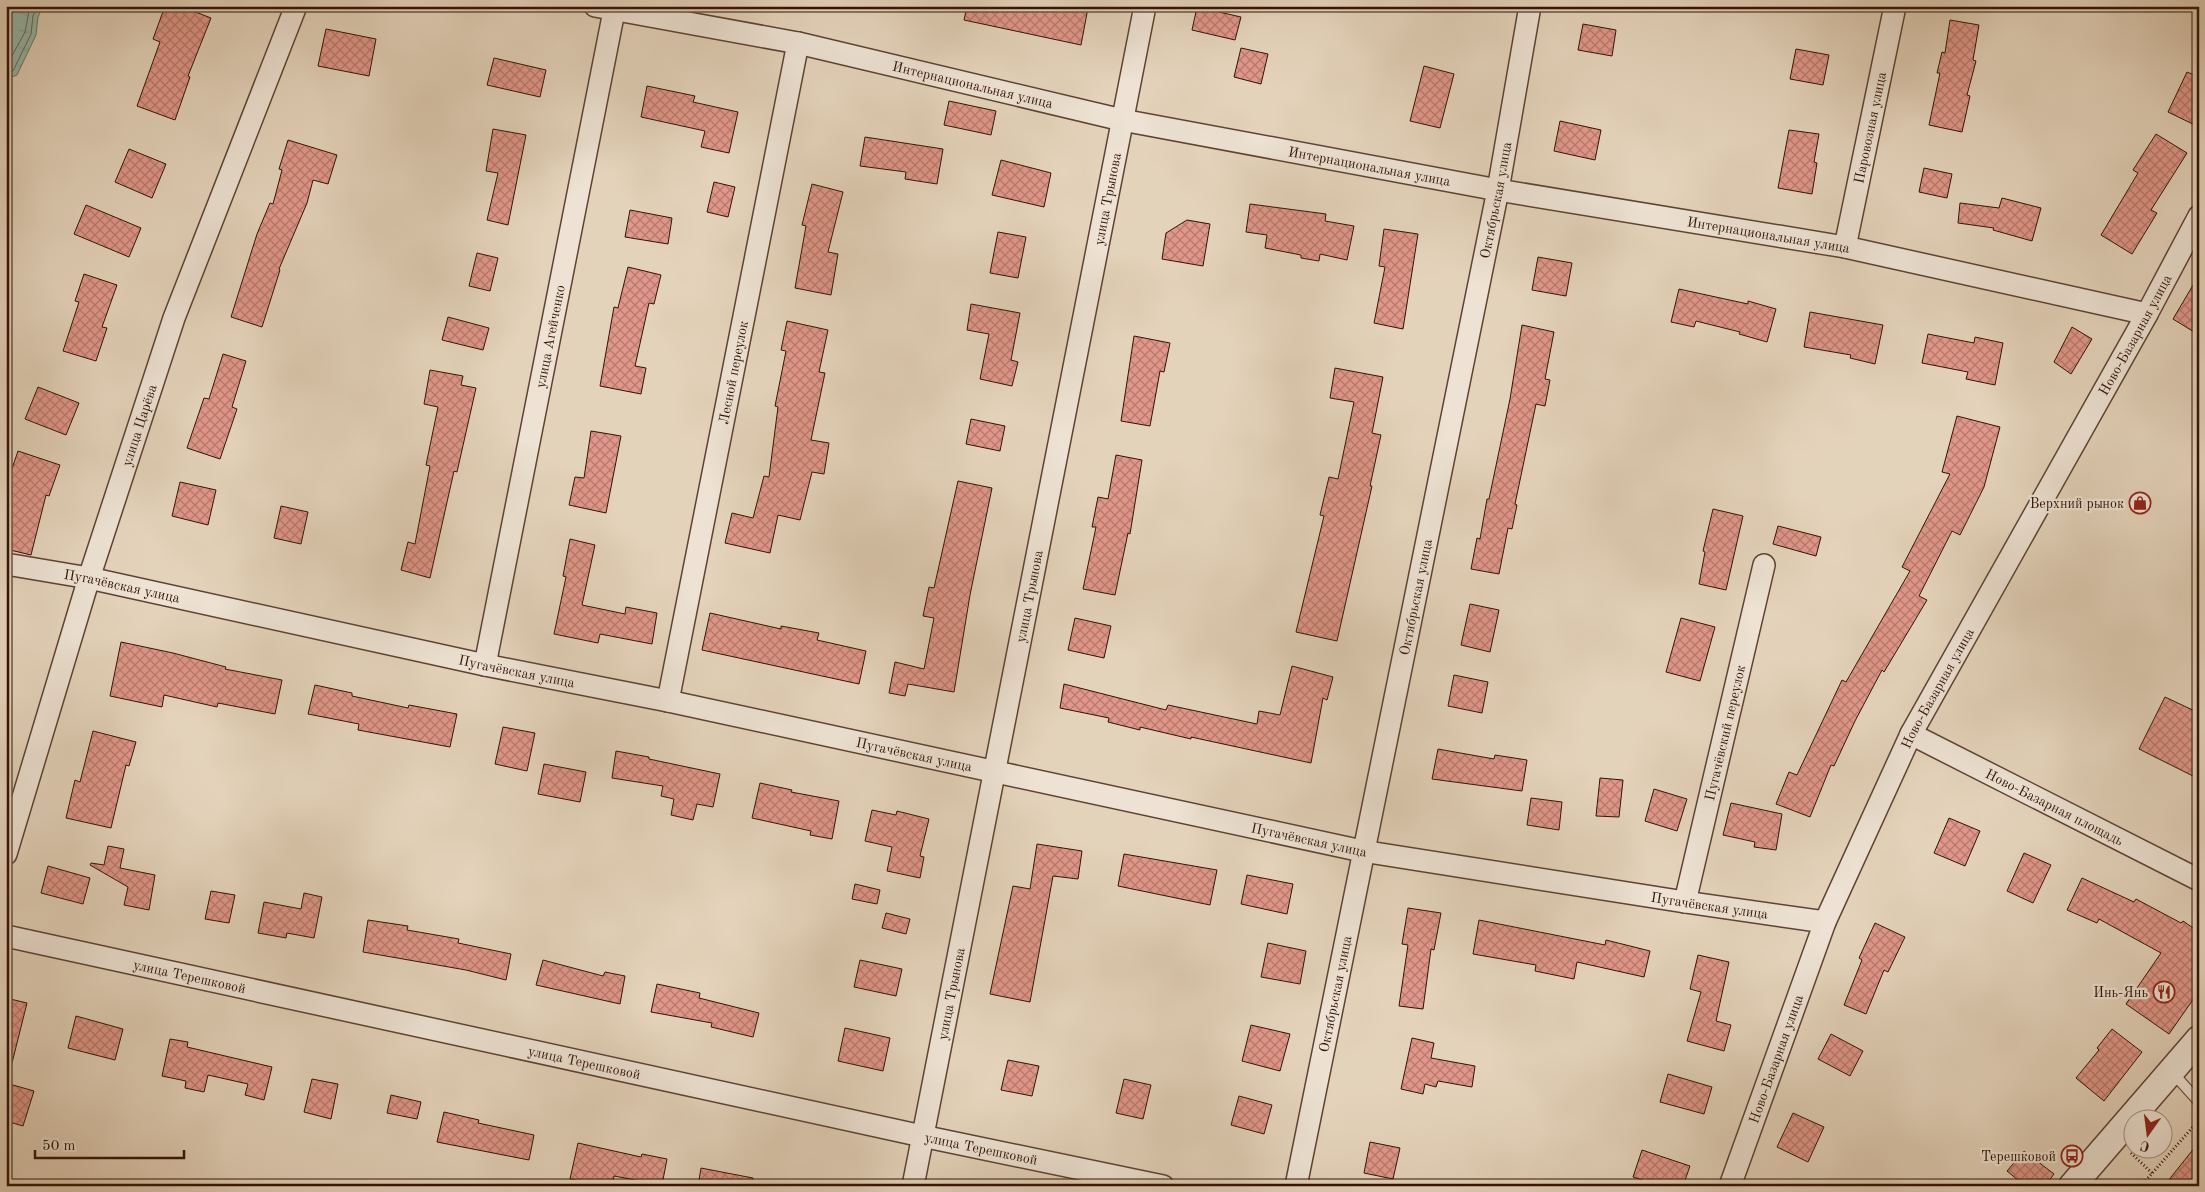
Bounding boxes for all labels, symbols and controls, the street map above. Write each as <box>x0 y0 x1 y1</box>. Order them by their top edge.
street label: Интернациональная улица <box>891 60 1054 111</box>
street label: Паровозная улица <box>1852 71 1889 185</box>
street label: Октябрьская улица <box>1478 141 1514 260</box>
street label: Интернациональная улица <box>1287 145 1452 189</box>
street label: улица Трынова <box>1092 152 1124 246</box>
street label: Интернациональная улица <box>1686 215 1851 256</box>
street label: Ново-Базарная улица <box>2097 272 2175 398</box>
street label: улица Агейченко <box>534 284 568 389</box>
street label: Лесной переулок <box>717 320 751 425</box>
street label: улица Царёва <box>120 383 160 468</box>
shop icon: Верхний рынок <box>2128 491 2152 515</box>
place label: Верхний рынок <box>2030 497 2124 511</box>
street label: Октябрьская улица <box>1398 538 1435 657</box>
street label: улица Трынова <box>1014 549 1046 644</box>
street label: Пугачёвская улица <box>63 568 181 606</box>
street label: Ново-Базарная улица <box>1899 626 1977 751</box>
street label: Пугачёвская улица <box>457 653 576 691</box>
street label: Пугачёвский переулок <box>1703 664 1748 802</box>
street label: Пугачёвская улица <box>855 736 973 775</box>
street label: Ново-Базарная площадь <box>1983 767 2126 849</box>
street label: Пугачёвская улица <box>1250 821 1368 860</box>
street label: Пугачёвская улица <box>1650 891 1769 922</box>
street label: Октябрьская улица <box>1317 935 1355 1054</box>
street label: улица Трынова <box>936 946 968 1041</box>
street label: улица Терешковой <box>132 958 247 996</box>
restaurant icon: Инь-Янь <box>2152 980 2176 1004</box>
place label: Инь-Янь <box>2093 986 2148 1000</box>
street label: Ново-Базарная улица <box>1747 993 1806 1126</box>
street label: улица Терешковой <box>527 1044 642 1082</box>
north arrow <box>2122 1110 2172 1160</box>
scale bar <box>35 1127 184 1159</box>
street label: улица Терешковой <box>923 1131 1039 1168</box>
text: С <box>2139 1138 2151 1154</box>
text: 50 m <box>42 1139 76 1154</box>
bus stop icon: Терешковой <box>2060 1144 2084 1168</box>
place label: Терешковой <box>1981 1150 2056 1164</box>

